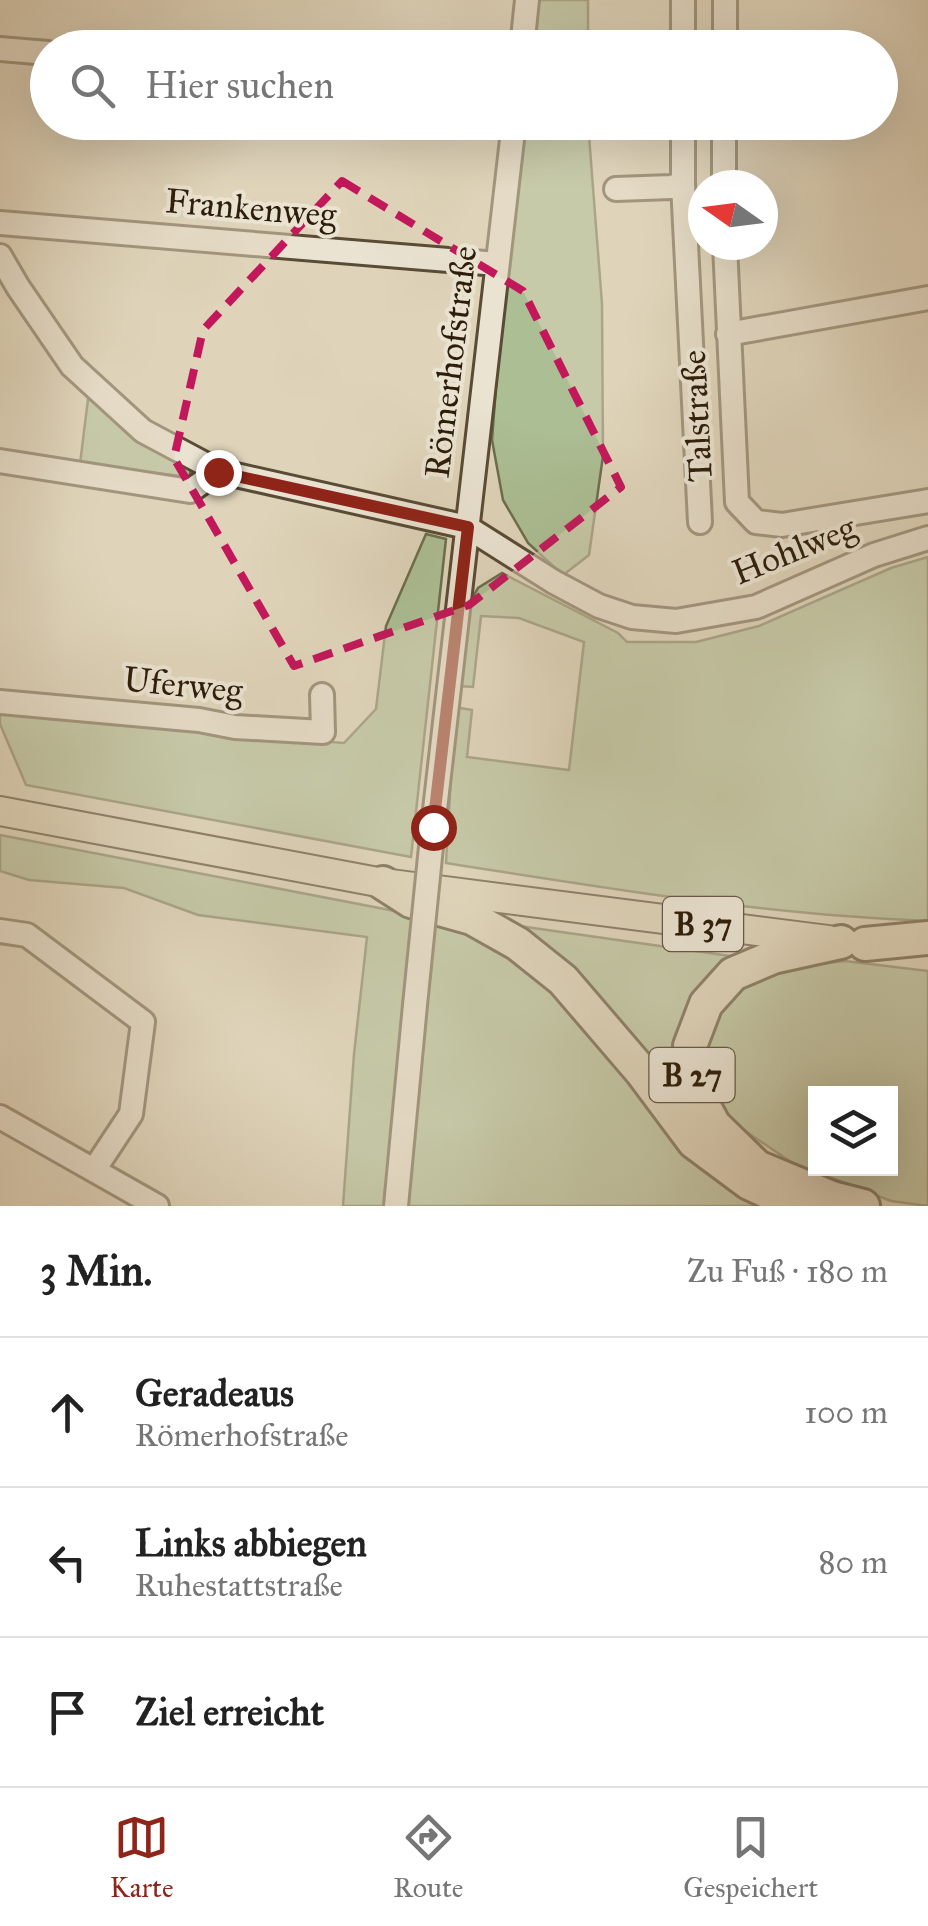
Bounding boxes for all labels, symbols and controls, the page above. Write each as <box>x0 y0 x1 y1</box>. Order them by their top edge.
search box <box>30 30 898 140</box>
icon: search <box>65 58 120 113</box>
text: Hier suchen <box>145 62 334 108</box>
north arrow <box>688 170 778 260</box>
street label: Frankenweg <box>164 179 339 237</box>
street label: Römerhofstraße <box>415 244 487 480</box>
street label: Talstraße <box>672 349 722 483</box>
route end <box>196 450 242 496</box>
street label: Hohlweg <box>726 506 863 594</box>
street label: Uferweg <box>121 657 245 713</box>
route start <box>411 805 457 851</box>
road number: B 37 <box>663 897 743 951</box>
road number: B 27 <box>650 1048 734 1102</box>
map controls <box>808 1086 898 1176</box>
button: layers <box>808 1086 898 1176</box>
text: 3 Min. <box>40 1245 152 1297</box>
text: Zu Fuß · 180 m <box>687 1252 888 1291</box>
text: Geradeaus <box>135 1370 294 1416</box>
icon: ahead <box>40 1385 95 1440</box>
text: 100 m <box>804 1393 888 1432</box>
text: Römerhofstraße <box>135 1416 348 1455</box>
text: Links abbiegen <box>135 1520 367 1566</box>
icon: left <box>40 1535 95 1590</box>
text: 80 m <box>819 1543 888 1582</box>
text: Ruhestattstraße <box>135 1566 343 1605</box>
icon: arrive <box>40 1685 95 1740</box>
text: Ziel erreicht <box>135 1689 324 1735</box>
tab: Karte <box>110 1810 174 1905</box>
tab: Route <box>393 1810 464 1905</box>
tab: Gespeichert <box>683 1810 818 1905</box>

